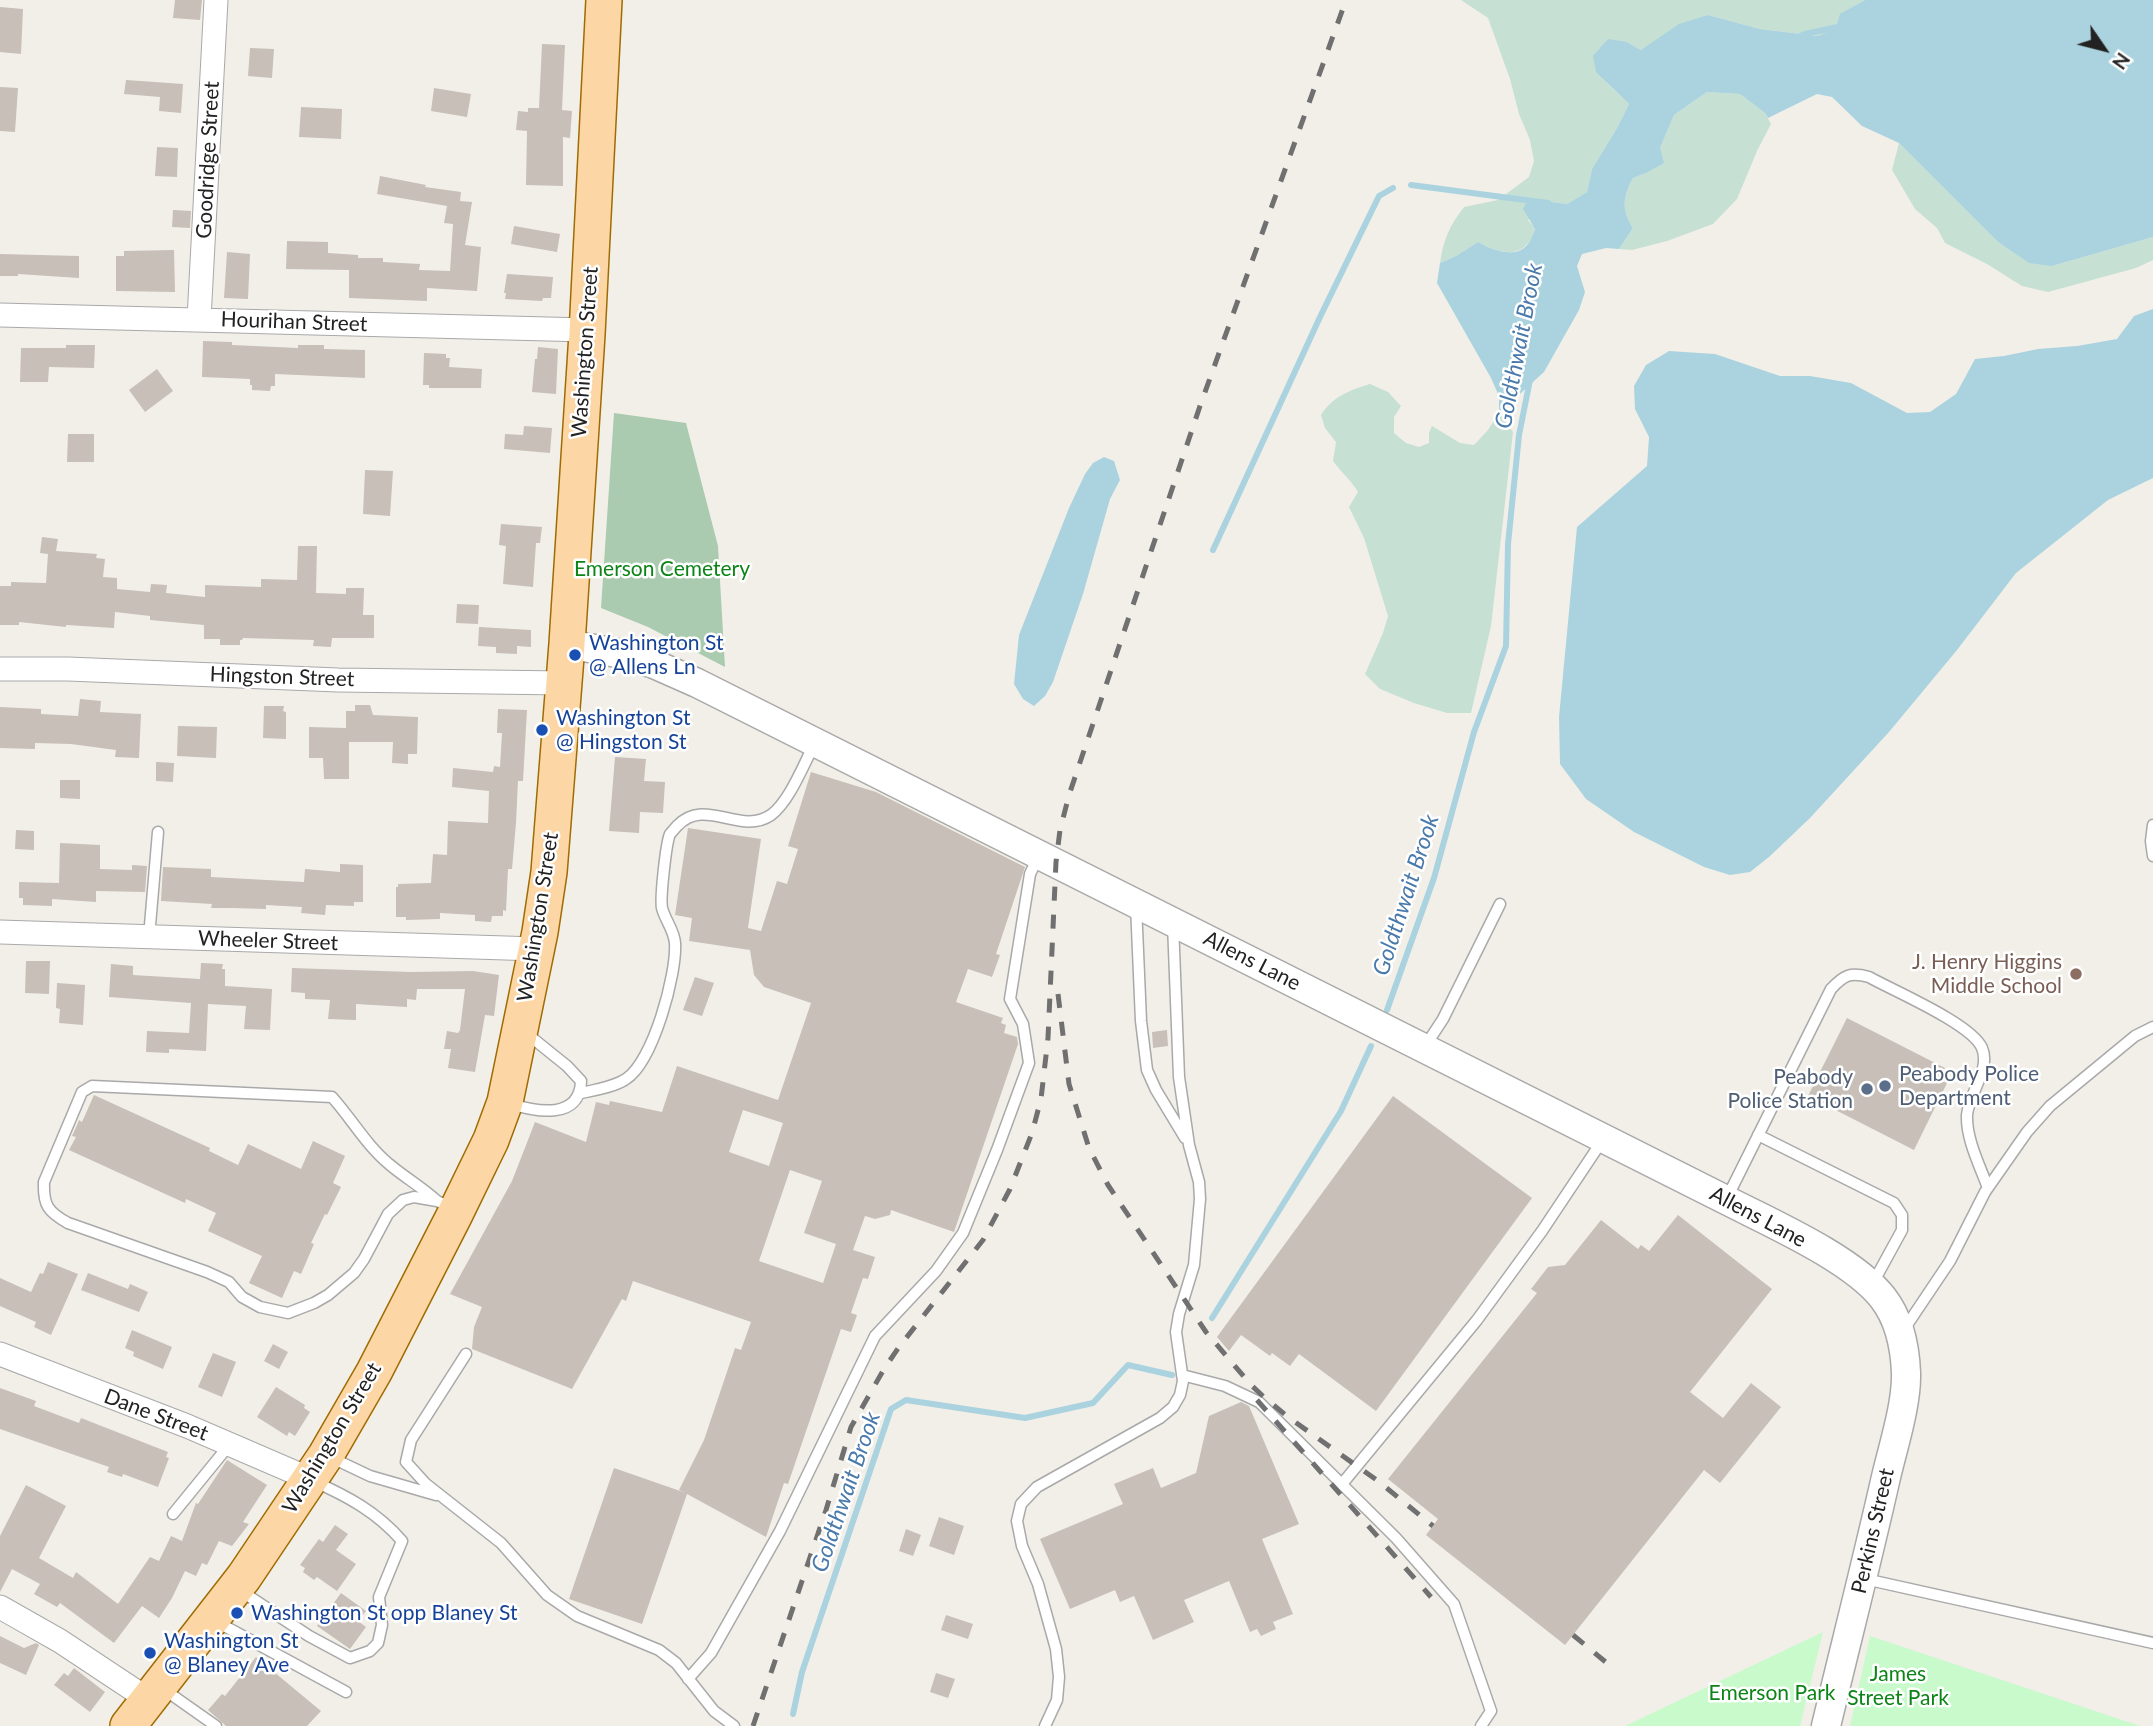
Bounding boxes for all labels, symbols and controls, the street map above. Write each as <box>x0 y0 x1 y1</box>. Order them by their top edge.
north arrow <box>2069 14 2139 84</box>
text: N <box>2108 49 2135 74</box>
street label: Goodridge Street <box>191 81 225 239</box>
water label: Goldthwait Brook <box>1489 261 1549 431</box>
street label: Washington Street <box>566 266 604 438</box>
street label: Hourihan Street <box>220 307 368 337</box>
park label: Emerson Cemetery <box>574 556 750 582</box>
place label: Washington St @ Allens Ln <box>589 630 723 680</box>
marker: Washington St @ Allens Ln <box>567 647 583 663</box>
street label: Hingston Street <box>209 662 355 692</box>
place label: Washington St @ Hingston St <box>556 705 690 755</box>
marker: Washington St @ Hingston St <box>534 722 550 738</box>
water label: Goldthwait Brook <box>1367 811 1445 979</box>
street label: Washington Street <box>512 830 564 1004</box>
street label: Wheeler Street <box>198 926 338 956</box>
street label: Allens Lane <box>1199 926 1305 996</box>
place label: J. Henry Higgins Middle School <box>1912 949 2062 999</box>
marker: J. Henry Higgins Middle School <box>2068 966 2084 982</box>
place label: Peabody Police Department <box>1899 1061 2039 1111</box>
place label: Peabody Police Station <box>1727 1064 1853 1114</box>
marker: Peabody Police Department <box>1877 1078 1893 1094</box>
marker: Peabody Police Station <box>1859 1081 1875 1097</box>
street label: Allens Lane <box>1706 1181 1810 1253</box>
street label: Washington Street <box>277 1358 387 1518</box>
street label: Dane Street <box>100 1384 212 1446</box>
water label: Goldthwait Brook <box>806 1408 886 1576</box>
street label: Perkins Street <box>1846 1466 1900 1596</box>
place label: Washington St opp Blaney St <box>251 1600 518 1626</box>
marker: Washington St opp Blaney St <box>229 1605 245 1621</box>
place label: Washington St @ Blaney Ave <box>164 1628 298 1678</box>
marker: Washington St @ Blaney Ave <box>142 1645 158 1661</box>
park label: James Street Park <box>1847 1661 1949 1711</box>
park label: Emerson Park <box>1709 1680 1835 1706</box>

